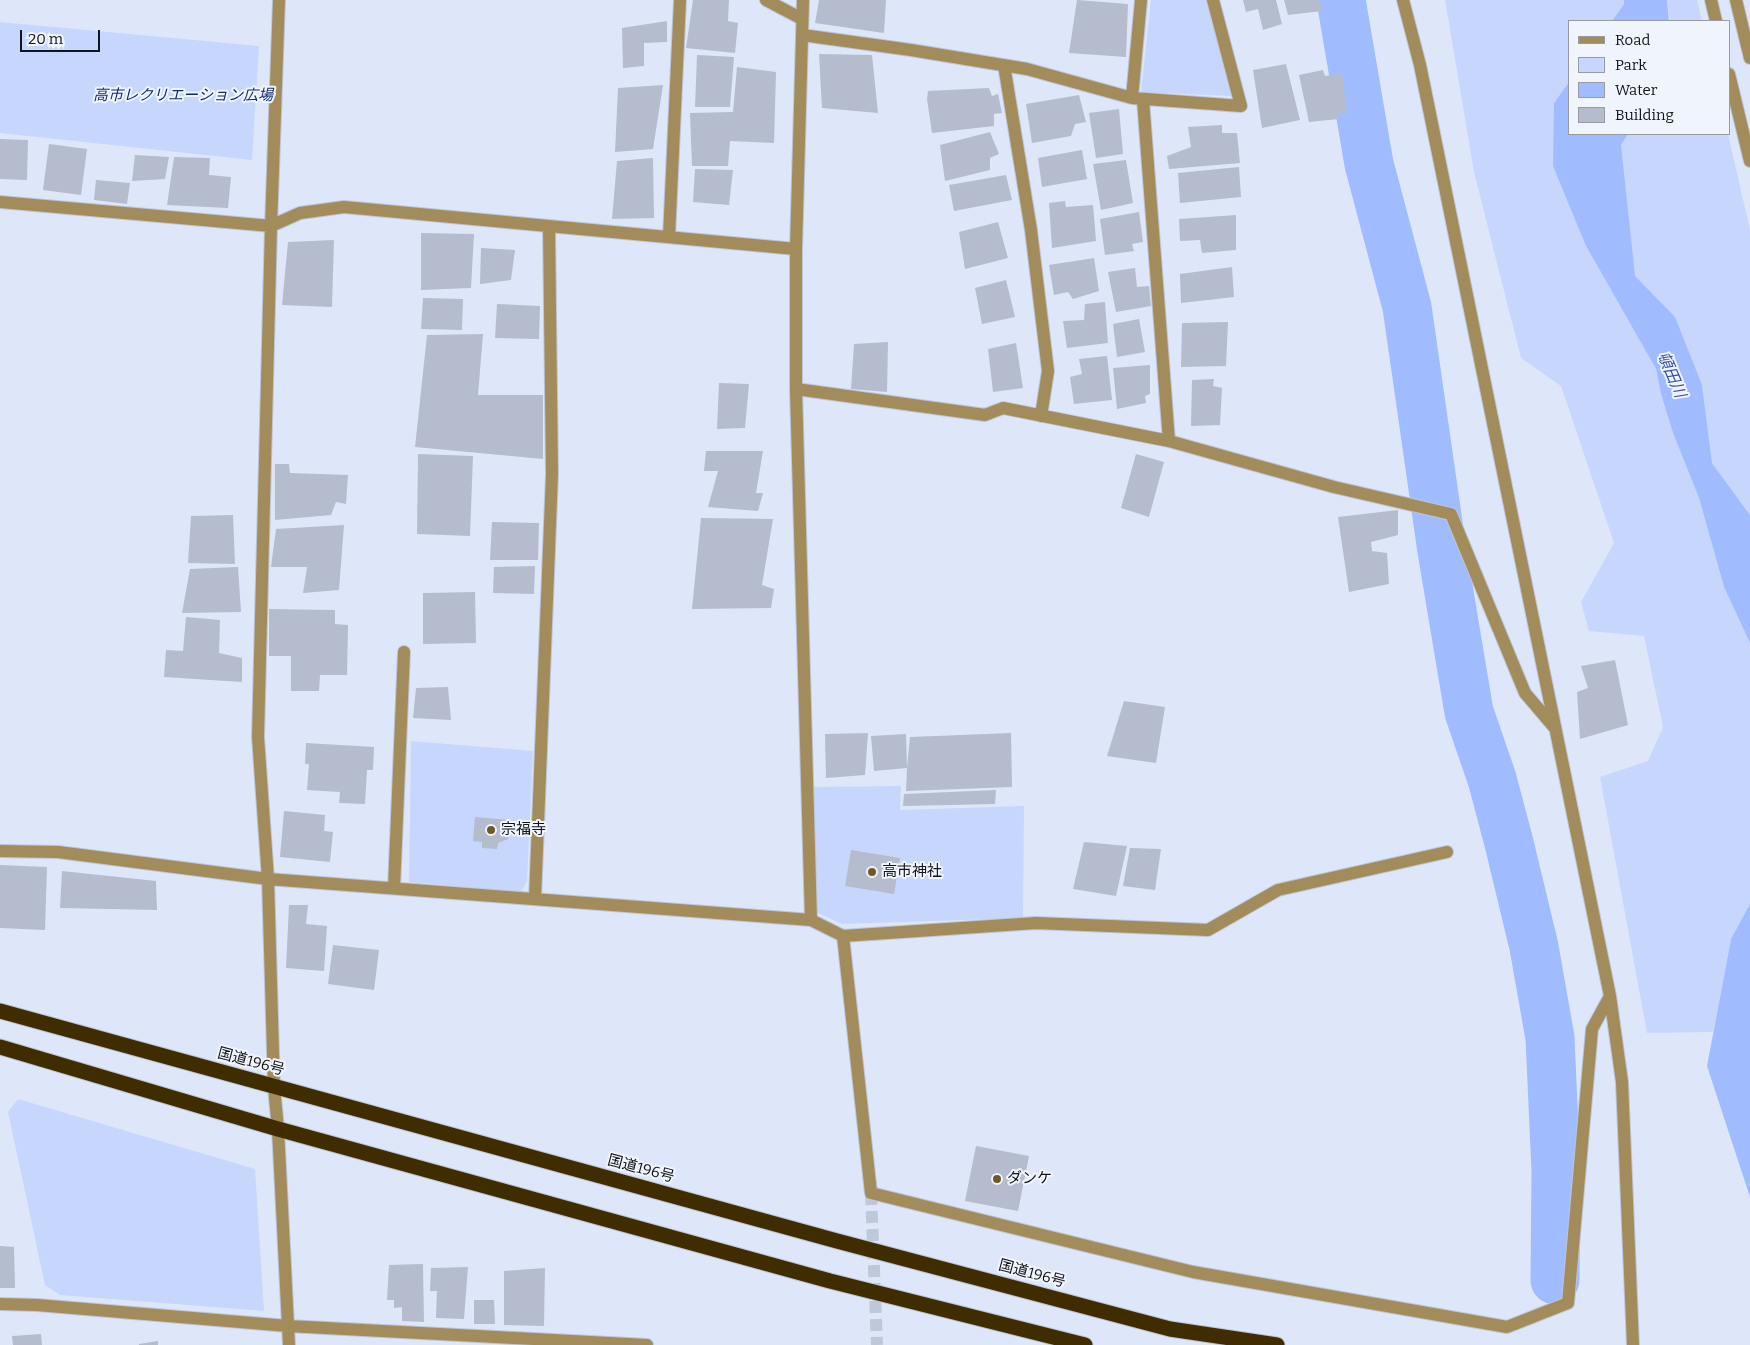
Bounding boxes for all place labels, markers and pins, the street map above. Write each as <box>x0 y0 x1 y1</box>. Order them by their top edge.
place label: 宗福寺 <box>501 821 546 839</box>
marker: 宗福寺 <box>485 824 497 836</box>
place label: 高市神社 <box>882 863 942 881</box>
marker: 高市神社 <box>866 866 878 878</box>
place label: ダンケ <box>1007 1170 1052 1188</box>
marker: ダンケ <box>991 1173 1003 1185</box>

